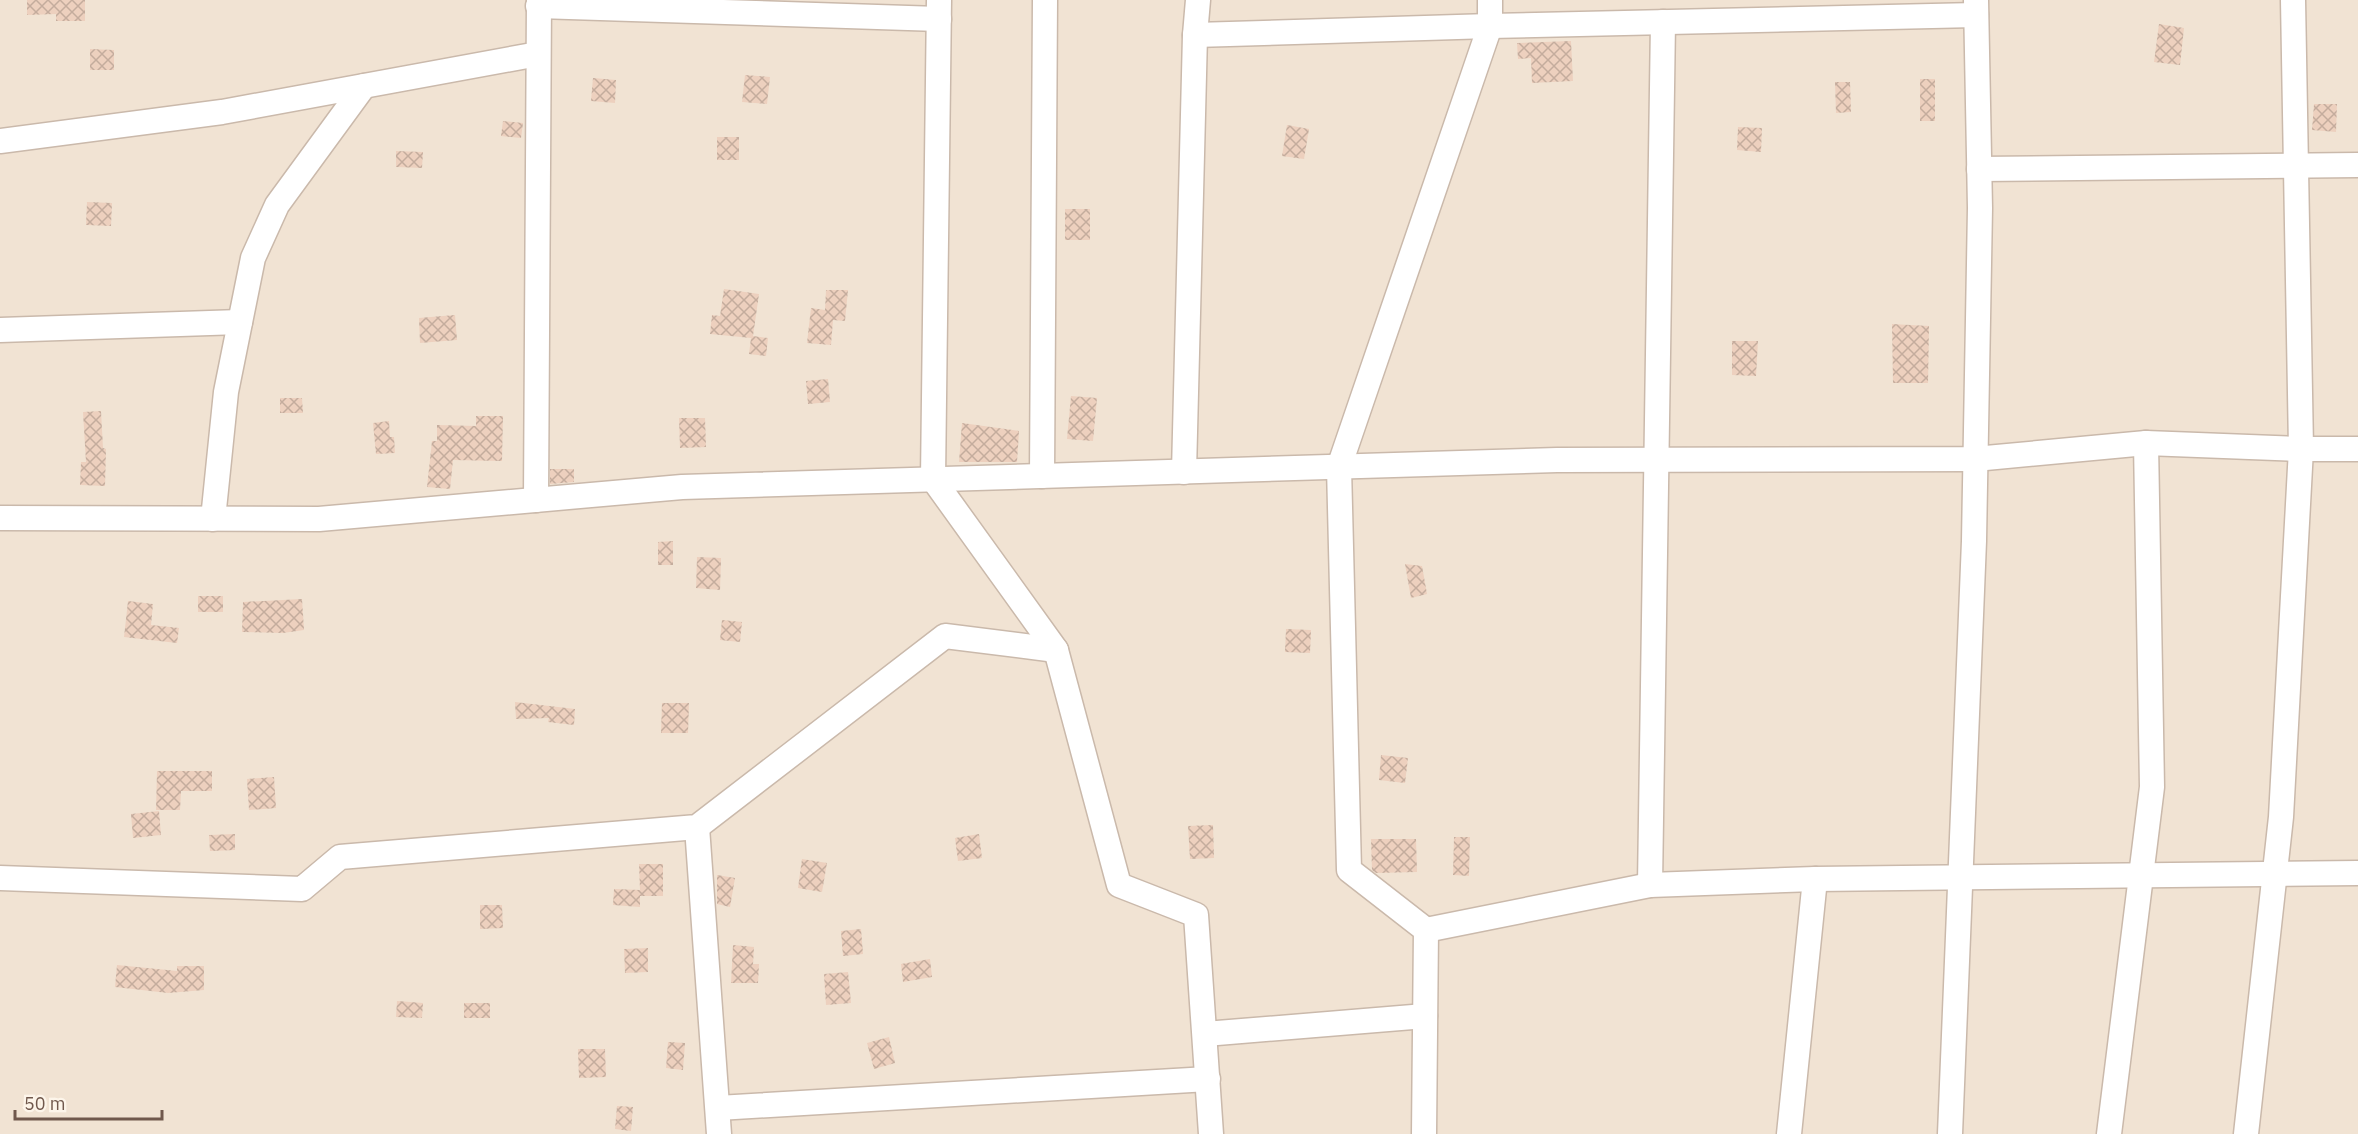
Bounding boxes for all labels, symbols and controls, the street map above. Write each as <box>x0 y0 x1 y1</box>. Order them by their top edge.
scale bar <box>15 1083 162 1121</box>
text: 50 m <box>24 1092 66 1115</box>

